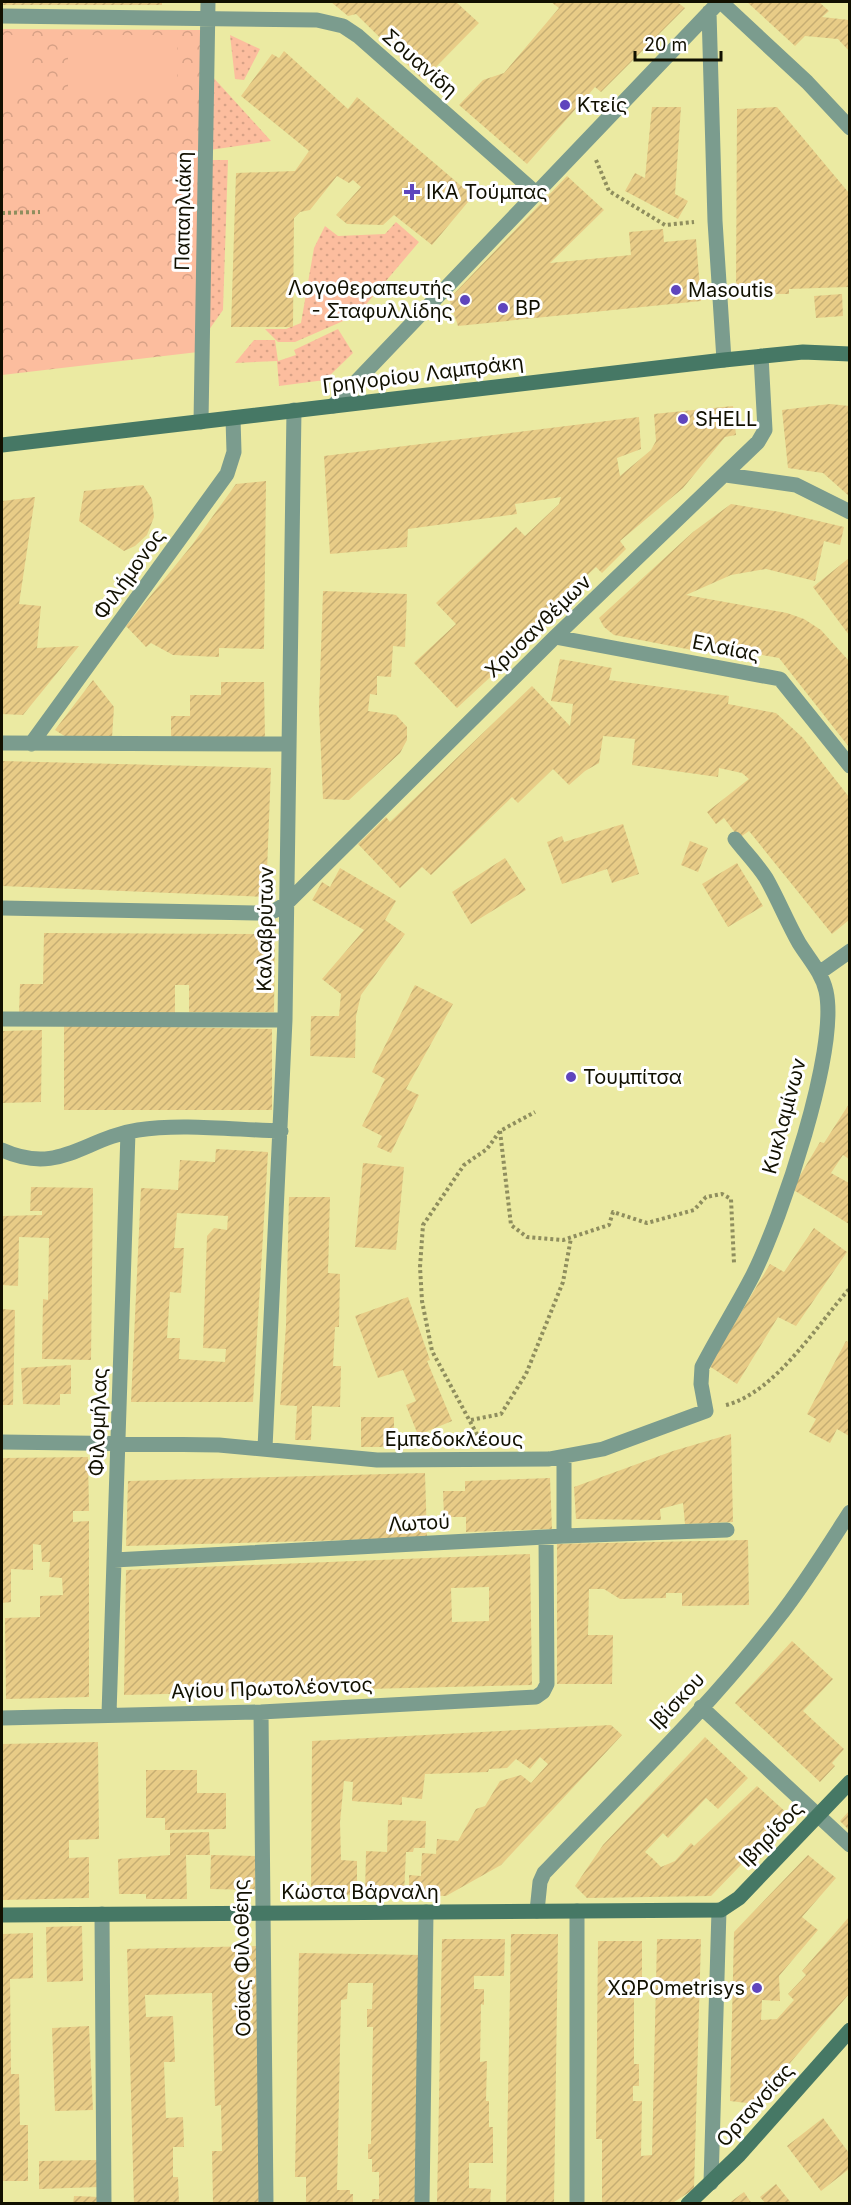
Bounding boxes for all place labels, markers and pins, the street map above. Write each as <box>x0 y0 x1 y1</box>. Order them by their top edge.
place label: Κτείς <box>577 93 627 117</box>
marker: Κτείς <box>558 98 572 112</box>
place label: ΙΚΑ Τούμπας <box>426 180 548 204</box>
marker: ΙΚΑ Τούμπας <box>403 183 421 201</box>
place label: Λογοθεραπευτής - Σταφυλλίδης <box>288 276 453 323</box>
place label: Masoutis <box>688 278 774 302</box>
marker: Masoutis <box>669 283 683 297</box>
marker: Λογοθεραπευτής - Σταφυλλίδης <box>458 293 472 307</box>
place label: BP <box>515 296 541 320</box>
marker: BP <box>496 301 510 315</box>
place label: SHELL <box>695 407 757 431</box>
marker: SHELL <box>676 412 690 426</box>
place label: Τουμπίτσα <box>583 1065 682 1089</box>
marker: Τουμπίτσα <box>564 1070 578 1084</box>
place label: ΧΩΡΟmetrisys <box>607 1976 745 2000</box>
marker: ΧΩΡΟmetrisys <box>750 1981 764 1995</box>

